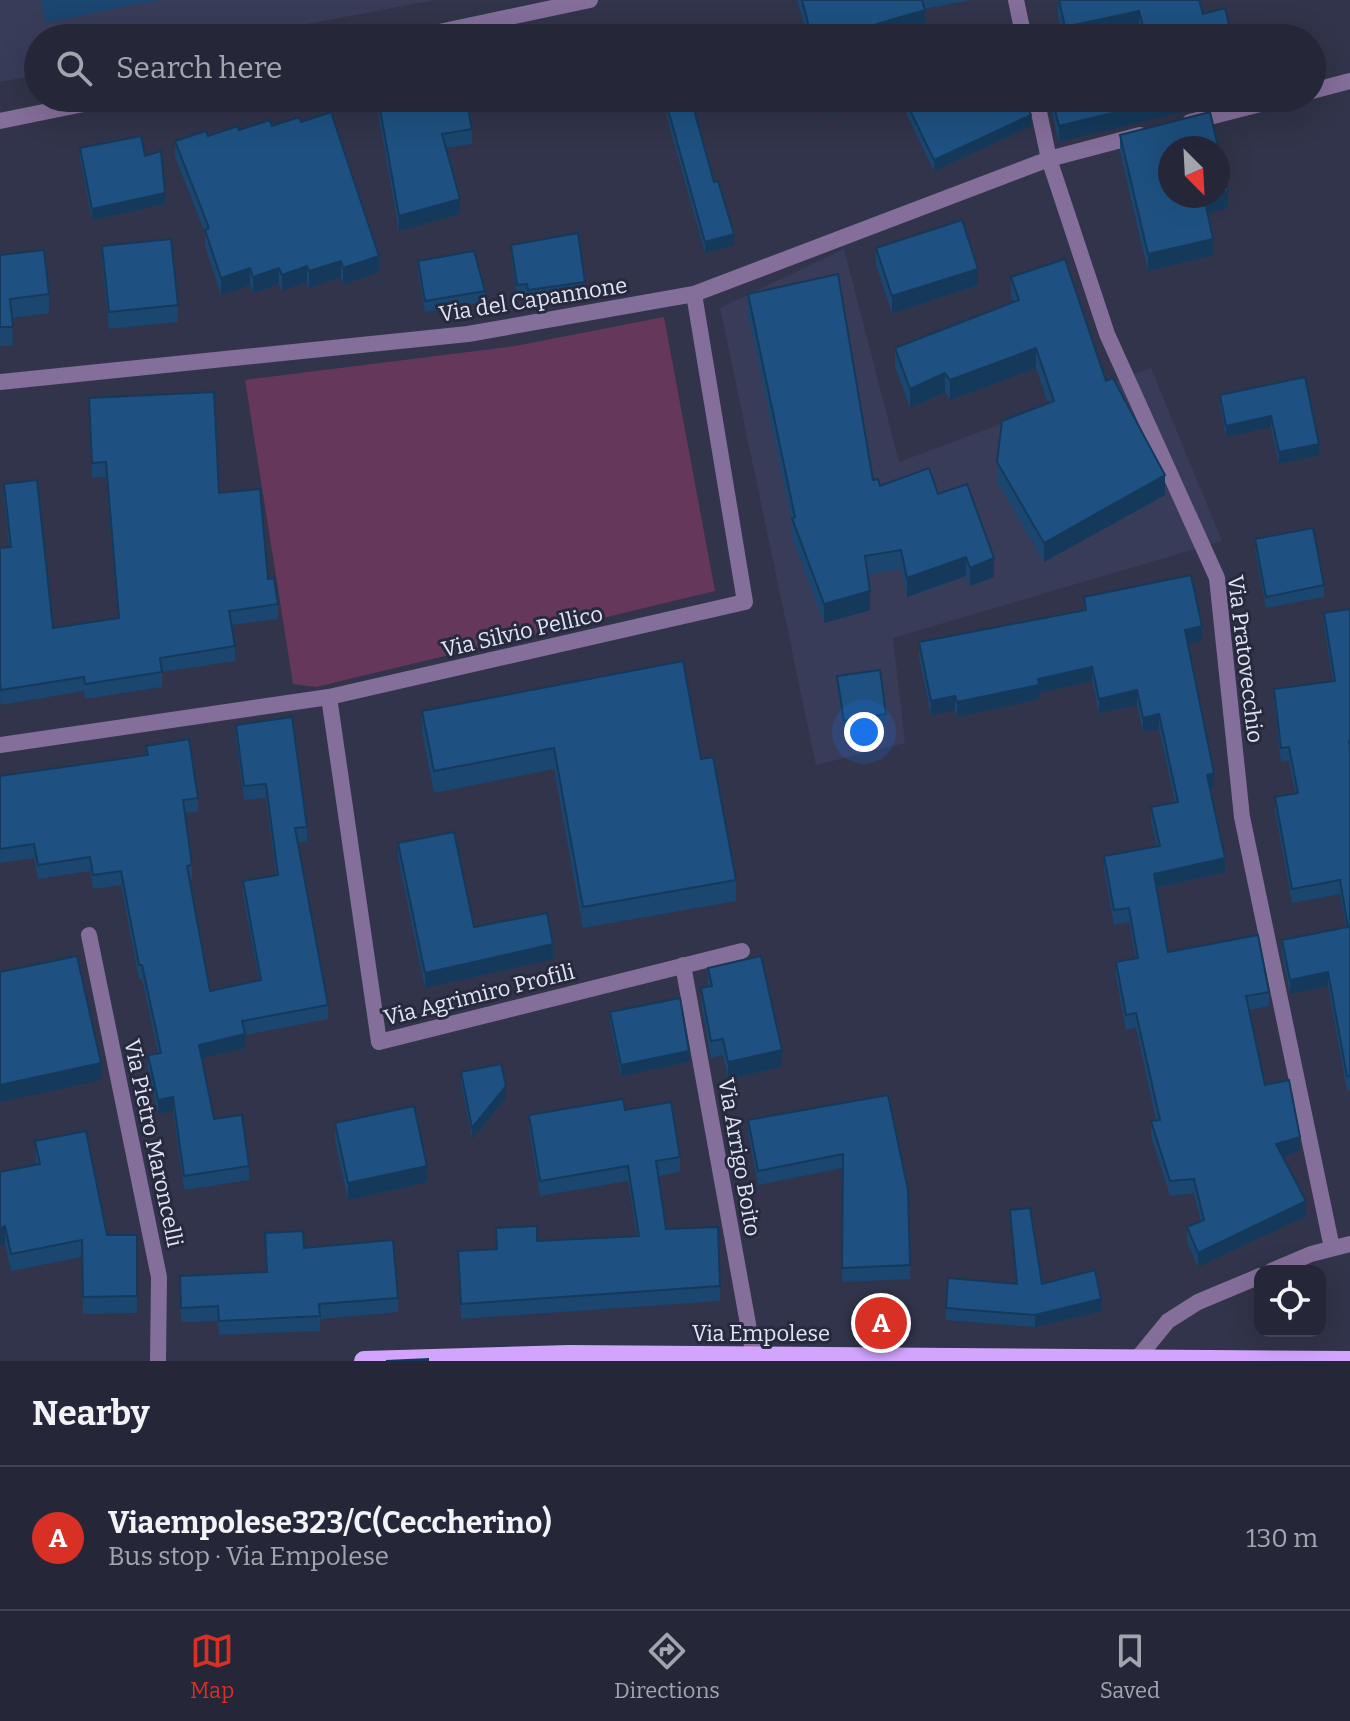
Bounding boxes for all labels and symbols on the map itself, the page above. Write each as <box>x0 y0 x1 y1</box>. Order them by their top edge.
north arrow <box>1158 136 1230 208</box>
street label: Via del Capannone <box>437 271 629 328</box>
street label: Via Pratovecchio <box>1222 574 1269 744</box>
street label: Via Silvio Pellico <box>439 600 605 663</box>
your location <box>844 712 884 752</box>
street label: Via Agrimiro Profili <box>381 958 578 1031</box>
street label: Via Pietro Maroncelli <box>118 1037 189 1250</box>
street label: Via Arrigo Boito <box>712 1076 767 1238</box>
pin: A <box>855 1293 907 1353</box>
street label: Via Empolese <box>692 1320 830 1347</box>

